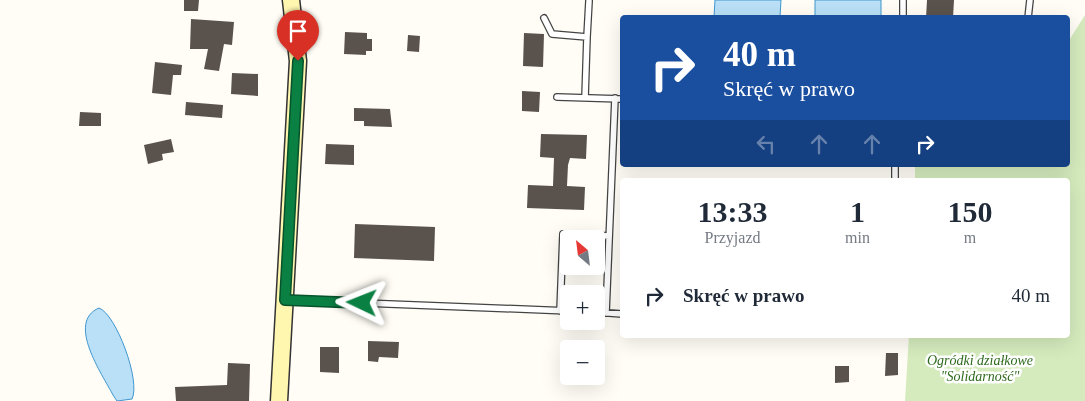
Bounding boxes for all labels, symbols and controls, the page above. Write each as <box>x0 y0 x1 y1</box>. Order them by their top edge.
pin <box>277 10 319 61</box>
icon: arrive <box>284 17 312 45</box>
icon: right <box>640 35 705 100</box>
text: 40 m <box>723 35 796 74</box>
text: Skręć w prawo <box>723 76 855 101</box>
icon: left <box>752 130 780 158</box>
icon: ahead <box>805 130 833 158</box>
icon: ahead <box>858 130 886 158</box>
icon: right <box>911 130 939 158</box>
text: 13:33 <box>698 195 768 228</box>
text: 1 <box>850 195 865 228</box>
text: 150 <box>947 195 992 228</box>
text: Przyjazd <box>705 229 761 246</box>
text: min <box>845 229 870 246</box>
text: m <box>964 229 976 246</box>
north arrow <box>560 230 605 275</box>
map controls <box>560 230 605 385</box>
position arrow <box>335 276 387 328</box>
icon: right <box>640 282 668 310</box>
button: + <box>560 285 605 330</box>
text: Skręć w prawo <box>683 285 804 306</box>
text: 40 m <box>1011 285 1050 306</box>
button: − <box>560 340 605 385</box>
park label: Ogródki działkowe "Solidarność" <box>927 353 1033 384</box>

